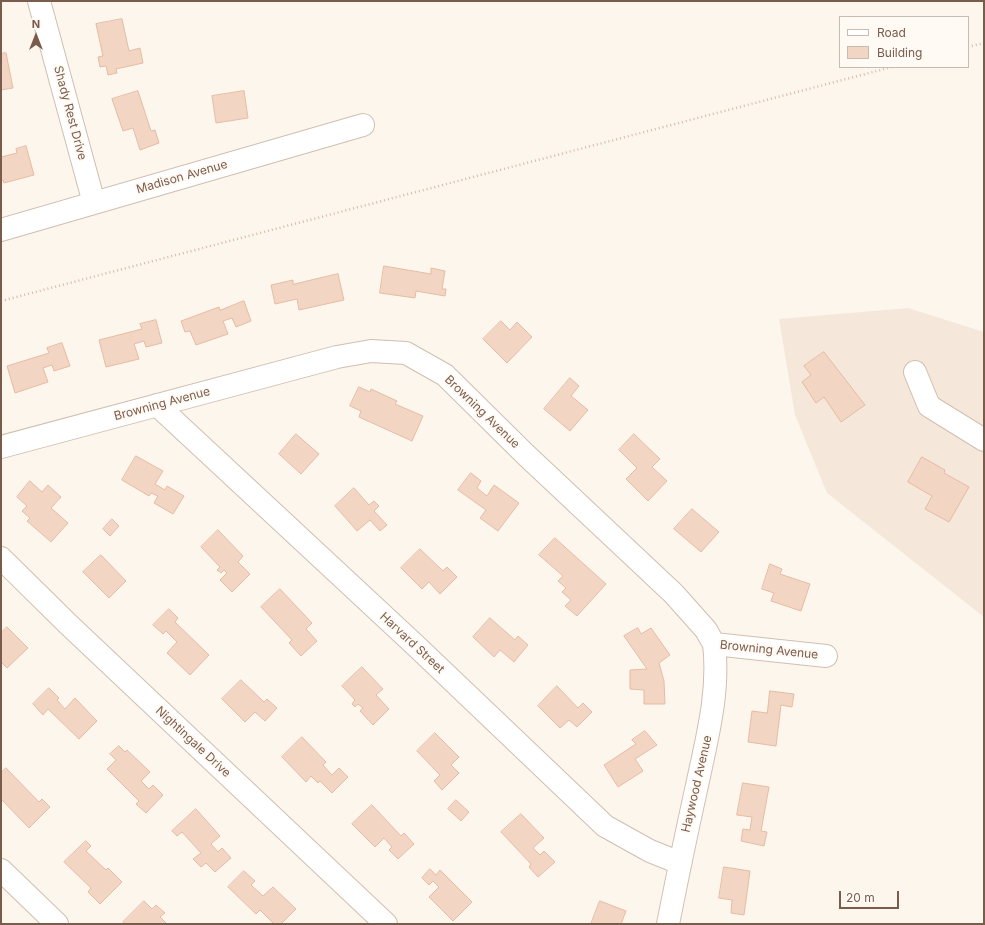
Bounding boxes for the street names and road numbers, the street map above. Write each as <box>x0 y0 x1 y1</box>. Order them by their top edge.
street label: Shady Rest Drive <box>50 64 90 162</box>
street label: Madison Avenue <box>135 157 229 197</box>
street label: Browning Avenue <box>441 372 523 452</box>
street label: Browning Avenue <box>112 384 212 424</box>
street label: Harvard Street <box>377 610 447 676</box>
street label: Browning Avenue <box>719 638 819 662</box>
street label: Nightingale Drive <box>152 703 234 781</box>
street label: Haywood Avenue <box>679 734 715 834</box>

